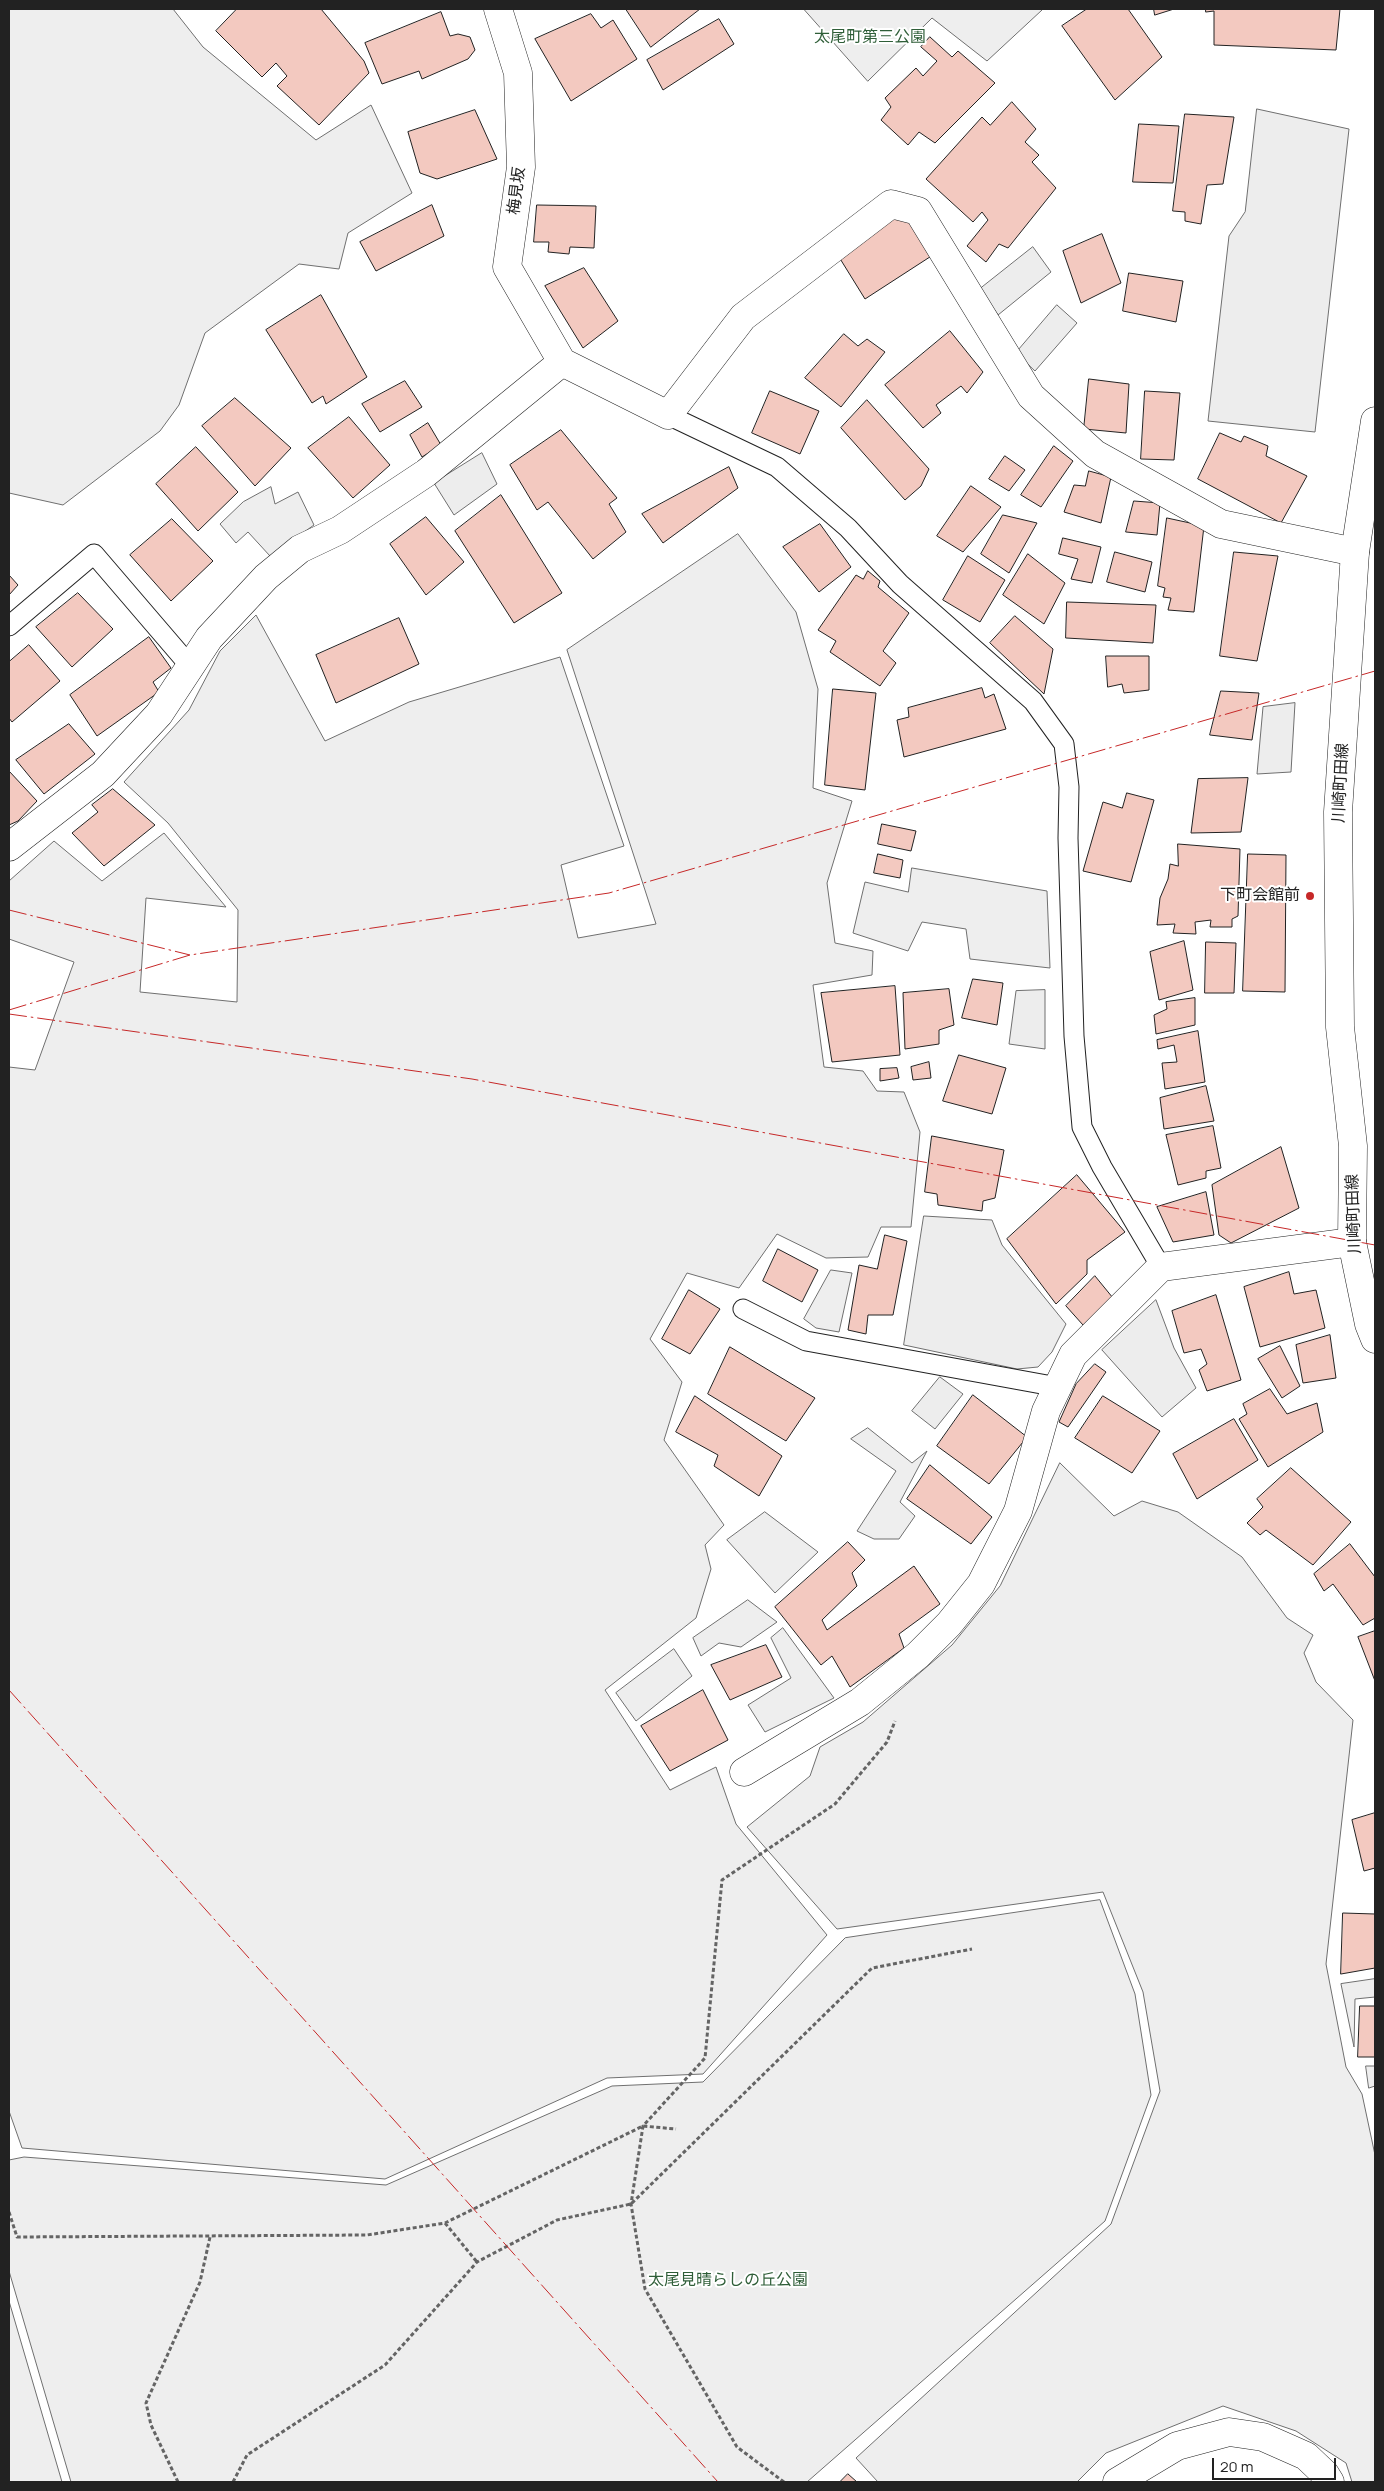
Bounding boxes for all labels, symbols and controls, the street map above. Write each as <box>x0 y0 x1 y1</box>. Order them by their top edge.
park label: 太尾町第三公園 <box>814 28 926 48</box>
street label: 梅見坂 <box>505 166 529 216</box>
street label: 川崎町田線 <box>1329 743 1353 823</box>
place label: 下町会館前 <box>1220 886 1300 906</box>
marker: 下町会館前 <box>1304 890 1316 902</box>
street label: 川崎町田線 <box>1343 1174 1365 1254</box>
park label: 太尾見晴らしの丘公園 <box>648 2271 808 2291</box>
scale bar <box>1214 2448 1338 2480</box>
text: 20 m <box>1220 2456 1253 2477</box>

